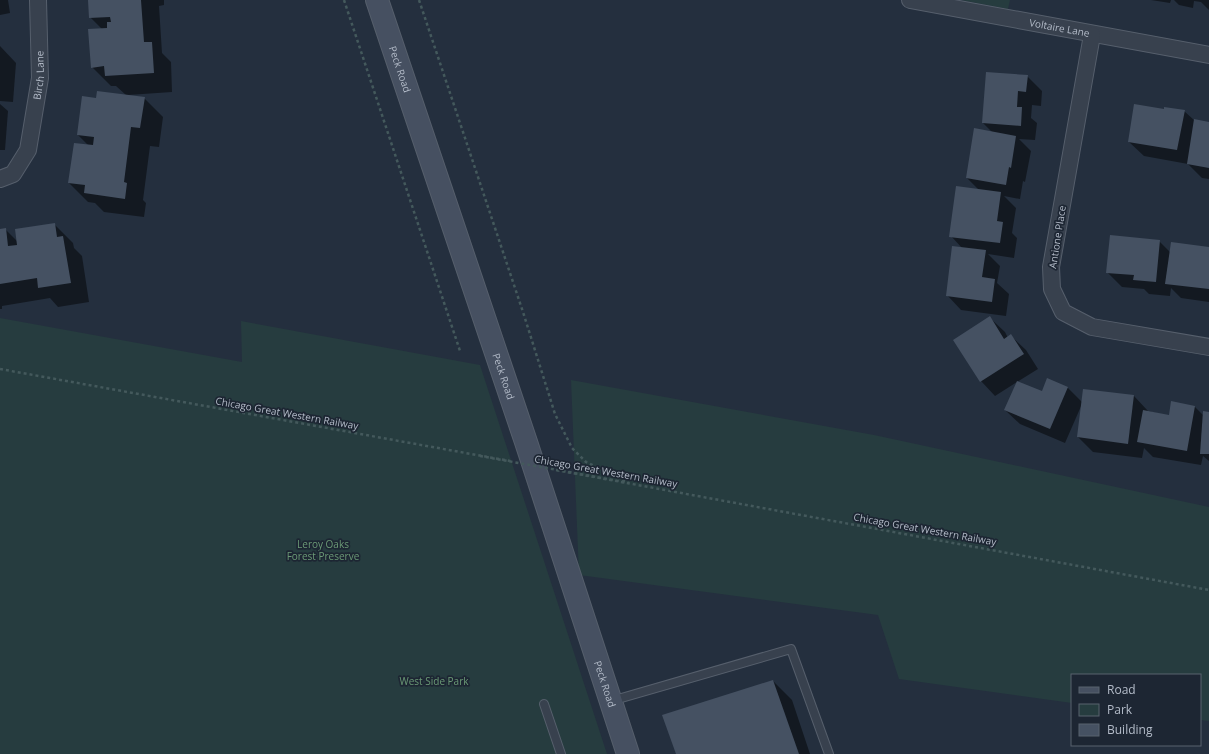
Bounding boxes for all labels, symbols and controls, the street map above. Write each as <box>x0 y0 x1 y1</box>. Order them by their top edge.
street label: Voltaire Lane <box>1028 15 1091 40</box>
street label: Peck Road <box>386 44 415 94</box>
street label: Birch Lane <box>30 50 47 101</box>
street label: Antione Place <box>1045 204 1069 269</box>
street label: Peck Road <box>489 351 518 401</box>
street label: Chicago Great Western Railway <box>215 394 360 433</box>
street label: Chicago Great Western Railway <box>534 452 679 491</box>
street label: Chicago Great Western Railway <box>853 510 998 549</box>
park label: Leroy Oaks Forest Preserve <box>287 537 360 563</box>
street label: Peck Road <box>591 659 619 709</box>
park label: West Side Park <box>399 674 469 688</box>
legend <box>1071 674 1201 746</box>
text: Road <box>1107 681 1136 698</box>
text: Park <box>1107 701 1133 718</box>
text: Building <box>1107 721 1153 738</box>

